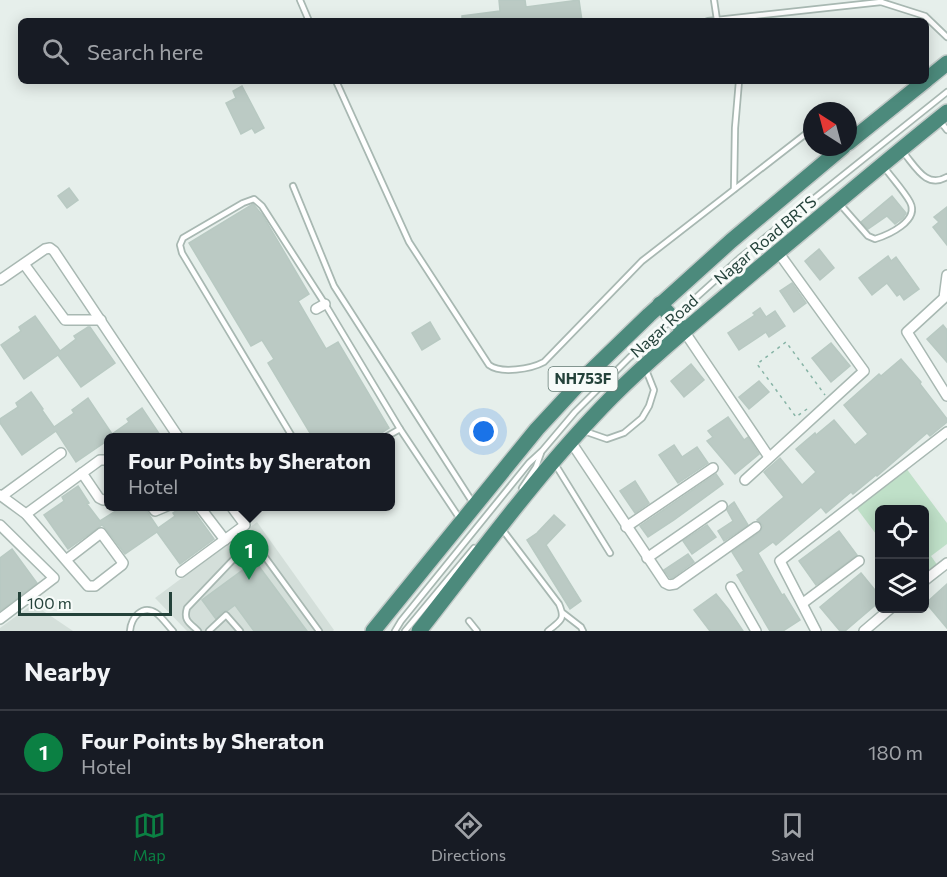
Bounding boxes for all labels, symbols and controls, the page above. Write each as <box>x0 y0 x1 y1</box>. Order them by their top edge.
search box <box>18 18 929 84</box>
icon: search <box>39 35 72 68</box>
text: Search here <box>87 38 203 65</box>
north arrow <box>803 102 857 156</box>
street label: Nagar Road BRTS <box>710 191 820 288</box>
street label: Nagar Road <box>626 290 701 361</box>
road number: NH753F <box>548 367 618 391</box>
your location <box>469 417 498 446</box>
popup <box>104 433 395 511</box>
text: Four Points by Sheraton <box>128 447 371 474</box>
text: Hotel <box>128 474 178 498</box>
map controls <box>875 505 929 613</box>
button: locate <box>875 505 929 559</box>
pin: 1 <box>230 530 268 580</box>
button: layers <box>875 559 929 613</box>
scale bar <box>18 589 172 616</box>
text: 100 m <box>27 593 72 612</box>
text: Nearby <box>24 655 111 686</box>
text: Four Points by Sheraton <box>81 727 324 754</box>
text: 1 <box>39 740 48 764</box>
text: 180 m <box>868 740 923 764</box>
text: Hotel <box>81 754 131 778</box>
tab: Map <box>133 809 166 864</box>
tab: Directions <box>431 809 506 864</box>
tab: Saved <box>771 809 814 864</box>

